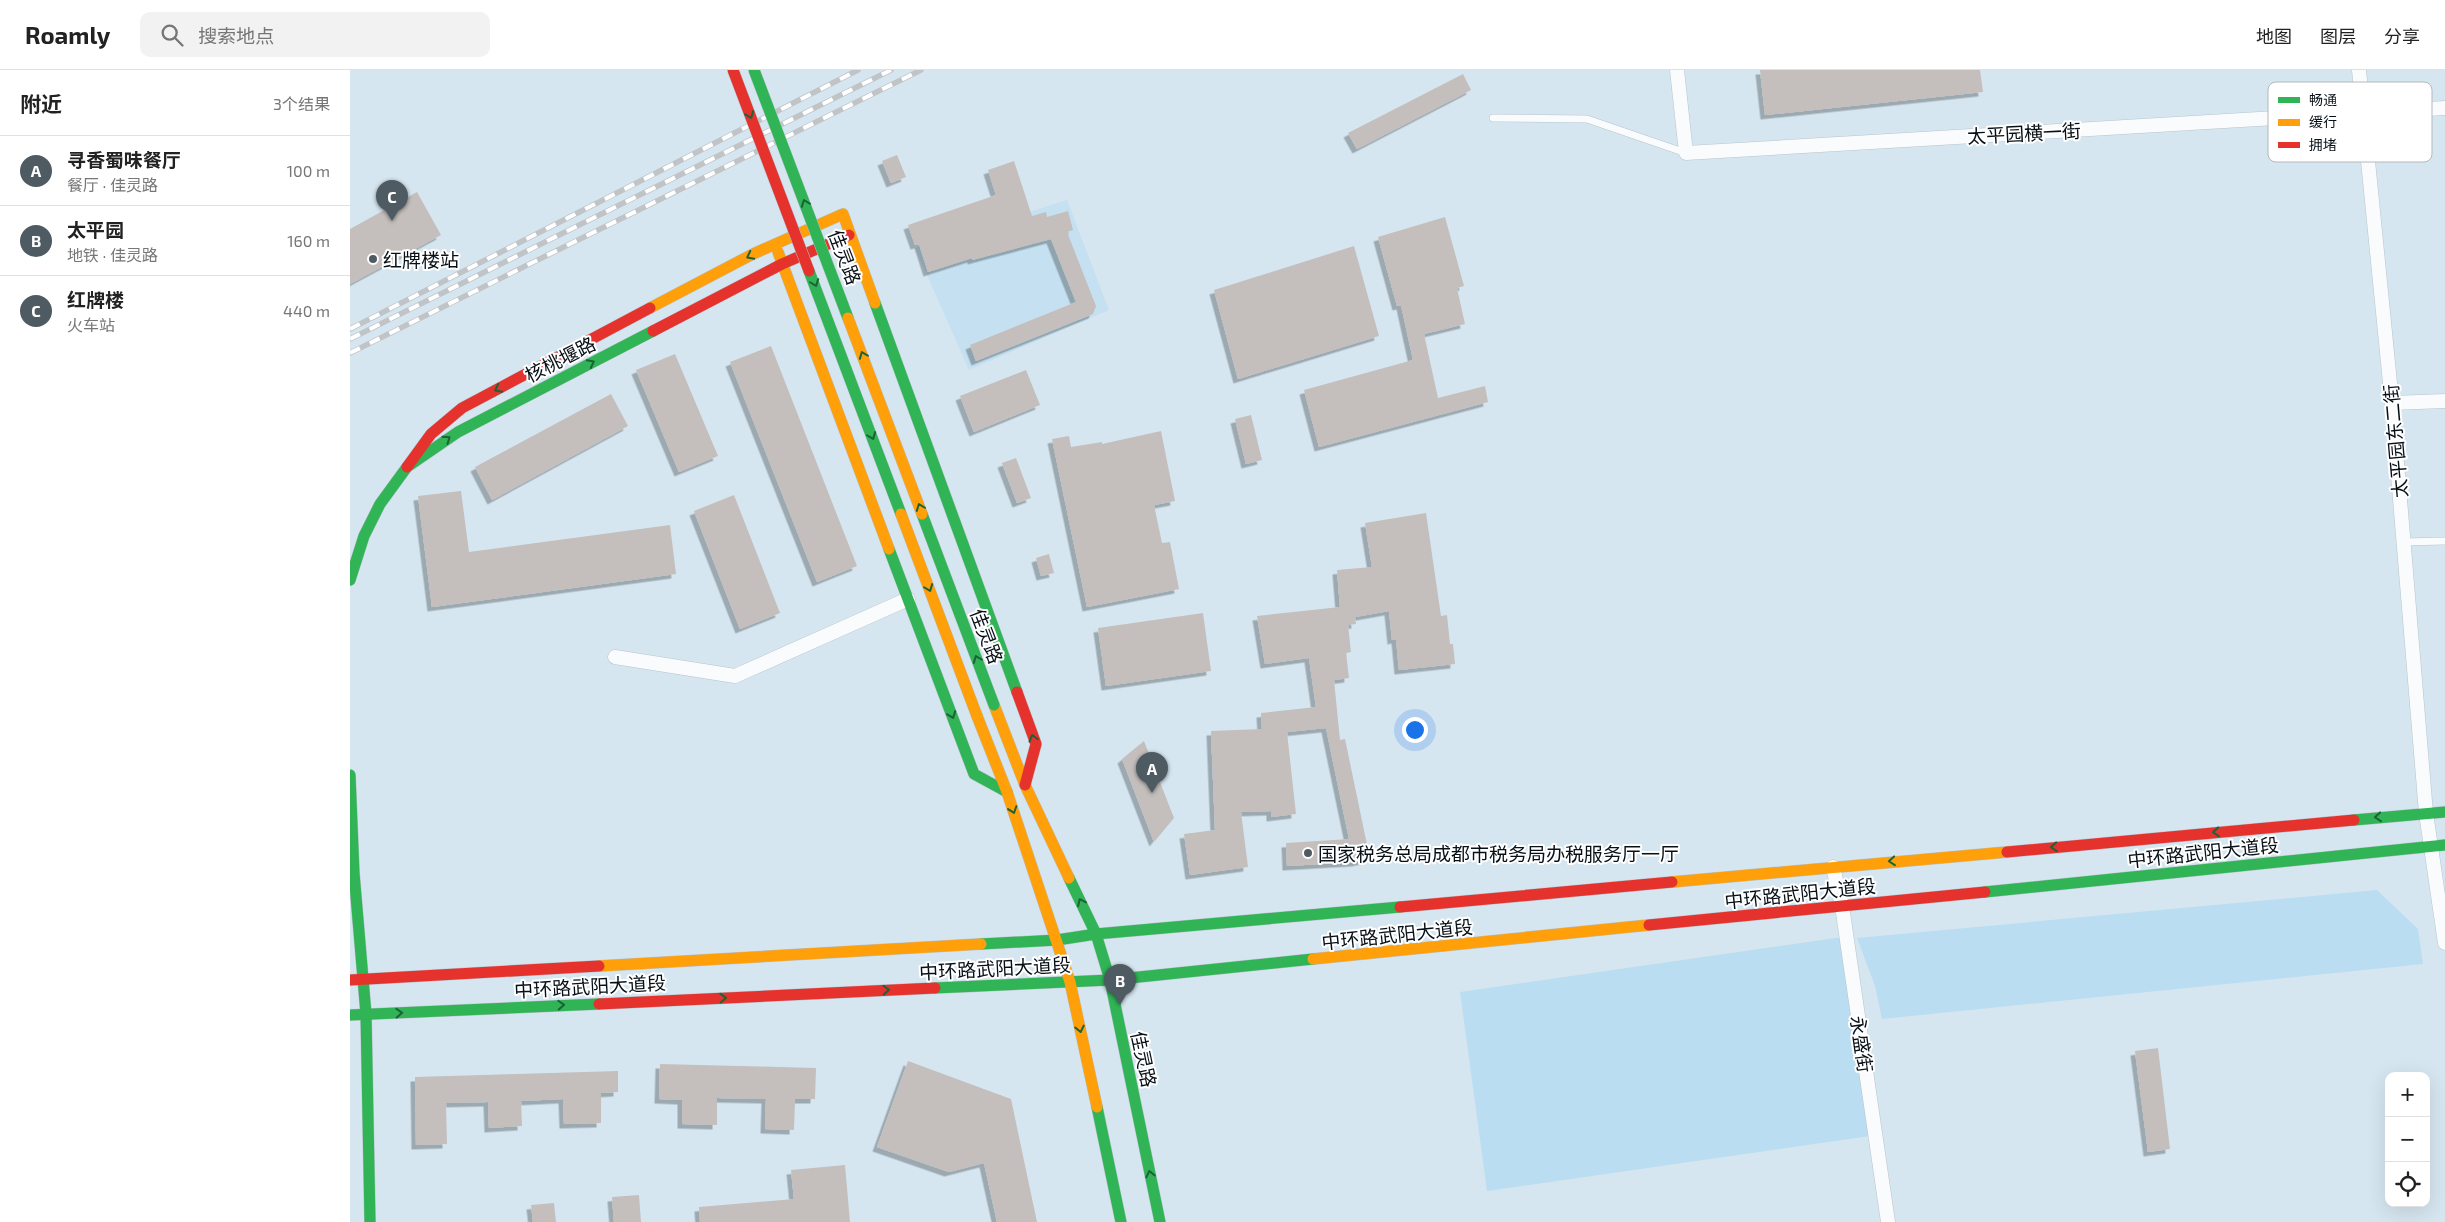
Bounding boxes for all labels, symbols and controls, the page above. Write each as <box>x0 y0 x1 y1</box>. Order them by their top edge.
search box <box>140 12 490 57</box>
text: Roamly <box>25 20 110 49</box>
icon: search <box>158 21 186 49</box>
text: 搜索地点 <box>198 24 274 47</box>
text: 地图 <box>2256 25 2292 47</box>
text: 图层 <box>2320 25 2356 47</box>
text: 分享 <box>2384 25 2420 47</box>
legend <box>2268 82 2432 162</box>
text: 附近 <box>20 91 62 116</box>
text: 畅通 <box>2309 91 2337 108</box>
text: 3个结果 <box>273 94 330 113</box>
one-way arrow <box>744 111 754 119</box>
text: 缓行 <box>2309 113 2337 130</box>
street label: 太平园横一街 <box>1966 119 2082 147</box>
text: 拥堵 <box>2309 136 2337 153</box>
text: 寻香蜀味餐厅 <box>67 148 181 171</box>
text: A <box>31 161 41 180</box>
text: 100 m <box>287 161 330 180</box>
text: 餐厅 · 佳灵路 <box>67 175 158 194</box>
pin: C <box>376 180 408 221</box>
one-way arrow <box>801 199 811 208</box>
text: 太平园 <box>67 218 124 241</box>
street label: 佳灵路 <box>824 226 866 288</box>
text: B <box>31 231 41 250</box>
text: 160 m <box>287 231 330 250</box>
text: 地铁 · 佳灵路 <box>67 245 158 264</box>
place label: 红牌楼站 <box>383 248 459 271</box>
one-way arrow <box>746 249 755 260</box>
marker: 红牌楼站 <box>367 253 379 265</box>
one-way arrow <box>809 279 819 287</box>
text: 红牌楼 <box>67 288 124 311</box>
text: C <box>31 301 41 320</box>
text: 440 m <box>283 301 330 320</box>
text: 火车站 <box>67 315 115 334</box>
street label: 核桃堰路 <box>521 331 599 387</box>
one-way arrow <box>859 351 869 360</box>
one-way arrow <box>586 359 595 369</box>
one-way arrow <box>495 383 504 393</box>
street label: 太平园东二街 <box>2379 383 2411 499</box>
one-way arrow <box>866 431 876 439</box>
one-way arrow <box>442 436 451 445</box>
one-way arrow <box>916 503 926 512</box>
one-way arrow <box>923 583 933 591</box>
street label: 佳灵路 <box>966 605 1008 667</box>
one-way arrow <box>973 655 983 664</box>
one-way arrow <box>946 710 956 719</box>
your location <box>1402 717 1428 743</box>
one-way arrow <box>1028 733 1039 742</box>
pin: A <box>1136 752 1168 793</box>
one-way arrow <box>1007 806 1017 814</box>
one-way arrow <box>2373 812 2381 823</box>
one-way arrow <box>2211 826 2219 837</box>
street label: 中环路武阳大道段 <box>2126 833 2280 871</box>
one-way arrow <box>2050 841 2058 852</box>
place label: 国家税务总局成都市税务局办税服务厅一厅 <box>1318 842 1679 865</box>
marker: 国家税务总局成都市税务局办税服务厅一厅 <box>1302 847 1314 859</box>
one-way arrow <box>1888 855 1896 866</box>
street label: 中环路武阳大道段 <box>1723 874 1877 912</box>
one-way arrow <box>1076 898 1087 907</box>
street label: 中环路武阳大道段 <box>1320 915 1474 953</box>
street label: 中环路武阳大道段 <box>918 953 1072 983</box>
pin: B <box>1104 964 1136 1005</box>
street label: 中环路武阳大道段 <box>513 971 667 1001</box>
one-way arrow <box>882 985 890 996</box>
one-way arrow <box>720 992 728 1003</box>
one-way arrow <box>557 1000 565 1011</box>
one-way arrow <box>395 1007 403 1018</box>
street label: 永盛街 <box>1847 1014 1877 1074</box>
one-way arrow <box>1074 1025 1085 1034</box>
street label: 佳灵路 <box>1127 1029 1161 1089</box>
map controls <box>2385 1072 2430 1207</box>
button: + <box>2385 1072 2430 1117</box>
button: − <box>2385 1117 2430 1162</box>
button: locate <box>2385 1162 2430 1207</box>
one-way arrow <box>1145 1170 1155 1179</box>

